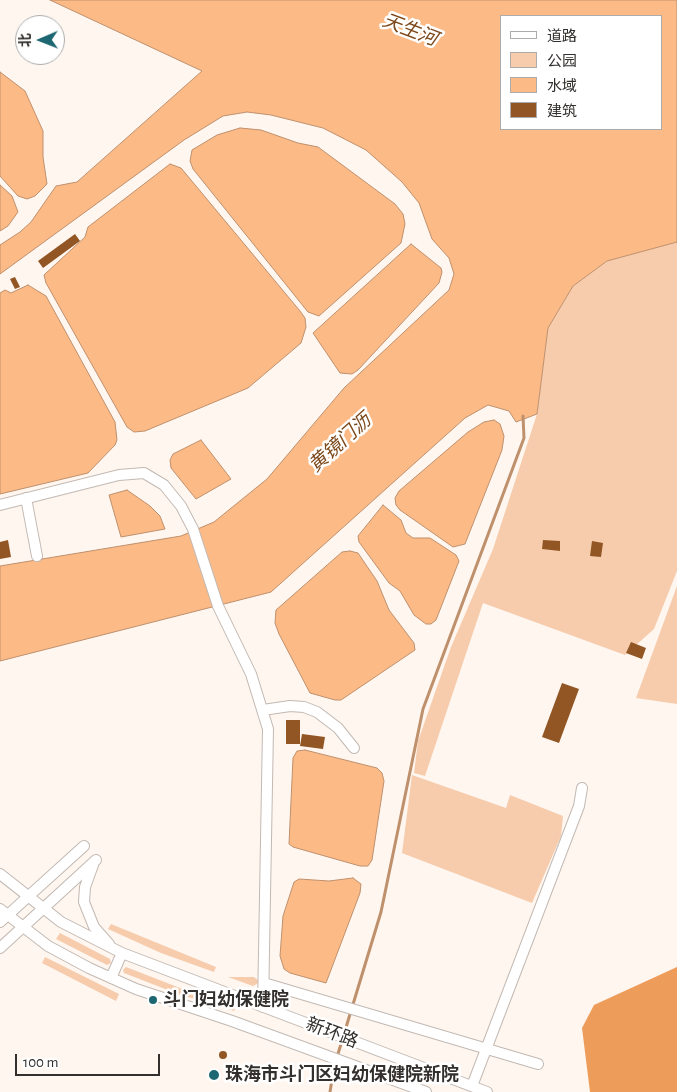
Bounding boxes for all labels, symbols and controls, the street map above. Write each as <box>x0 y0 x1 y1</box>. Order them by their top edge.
water label: 天生河 <box>379 9 441 51</box>
north arrow <box>15 15 65 65</box>
legend <box>500 15 662 130</box>
text: 道路 <box>547 29 577 44</box>
text: 北 <box>19 33 33 47</box>
text: 公园 <box>547 54 577 69</box>
text: 水域 <box>547 79 577 94</box>
text: 建筑 <box>547 104 577 119</box>
water label: 黄镜门沥 <box>304 409 376 477</box>
place label: 斗门妇幼保健院 <box>163 989 289 1011</box>
marker: 斗门妇幼保健院 <box>147 994 159 1006</box>
street label: 新环路 <box>303 1013 361 1053</box>
scale bar <box>18 1044 162 1076</box>
text: 100 m <box>23 1055 58 1070</box>
place label: 珠海市斗门区妇幼保健院新院 <box>225 1064 459 1086</box>
marker: 珠海市斗门区妇幼保健院新院 <box>207 1068 221 1082</box>

